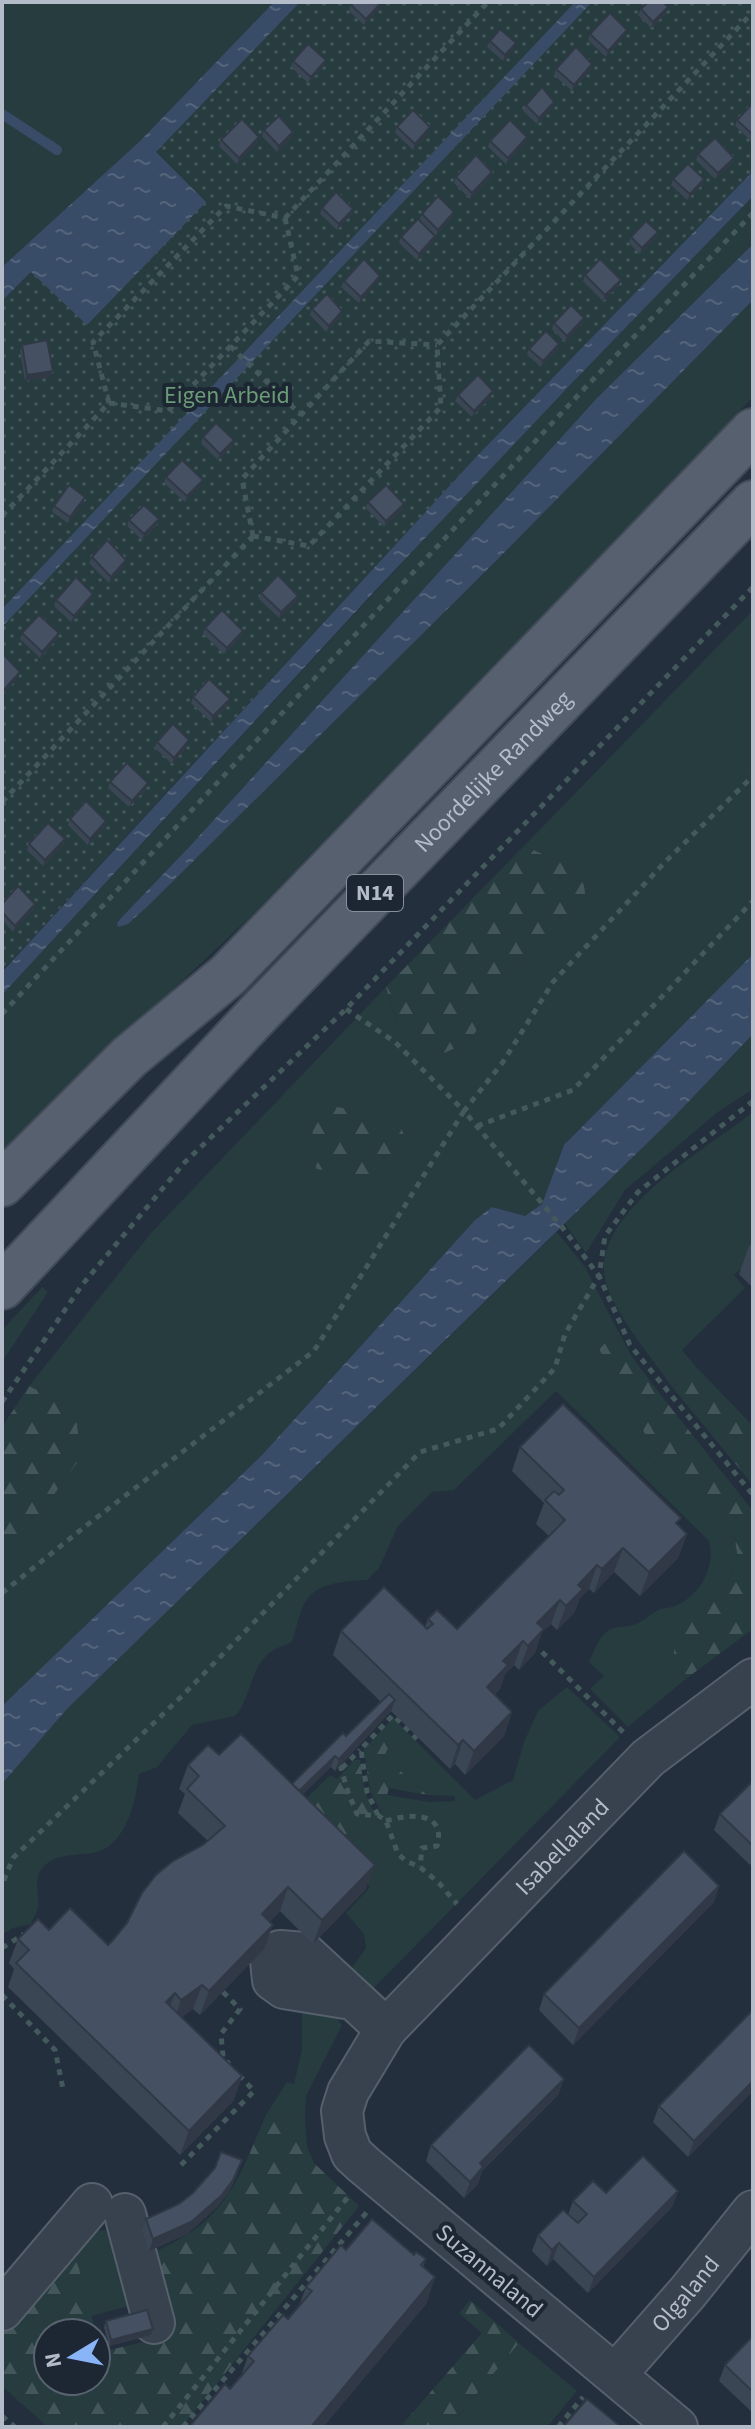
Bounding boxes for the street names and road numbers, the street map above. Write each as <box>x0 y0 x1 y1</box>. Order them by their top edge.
street label: Noordelijke Randweg <box>406 682 580 860</box>
road number: N14 <box>347 875 403 911</box>
street label: Isabellaland <box>507 1790 617 1903</box>
street label: Suzannaland <box>428 2216 550 2326</box>
street label: Olgaland <box>643 2248 728 2340</box>

